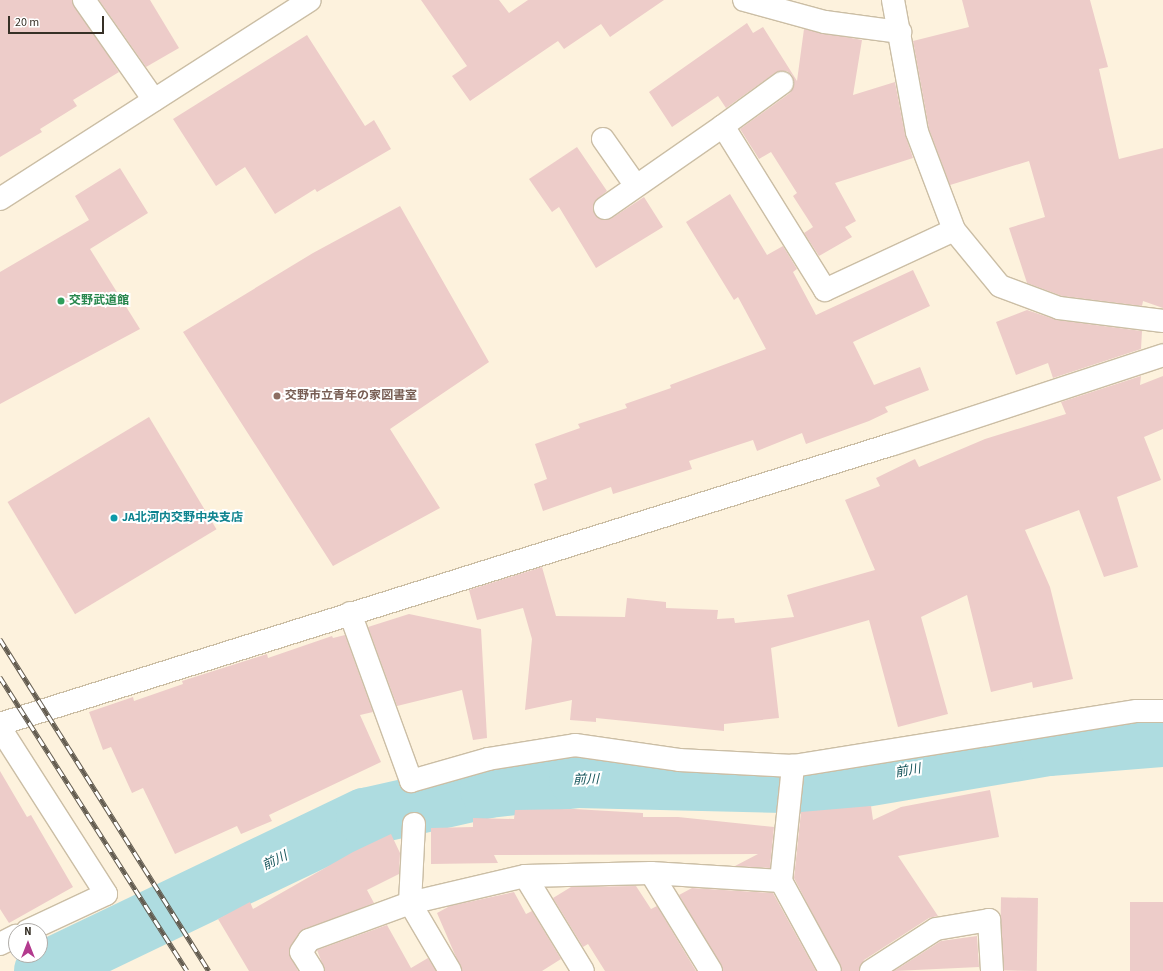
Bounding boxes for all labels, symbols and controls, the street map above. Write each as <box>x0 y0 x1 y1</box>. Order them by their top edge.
scale bar <box>10 8 106 34</box>
text: 20 m <box>15 14 39 31</box>
place label: 交野武道館 <box>69 294 129 308</box>
marker: 交野武道館 <box>56 296 66 306</box>
place label: 交野市立青年の家図書室 <box>285 389 417 403</box>
marker: 交野市立青年の家図書室 <box>272 391 282 401</box>
place label: JA北河内交野中央支店 <box>122 511 243 525</box>
marker: JA北河内交野中央支店 <box>109 513 119 523</box>
water label: 前川 <box>894 761 922 781</box>
water label: 前川 <box>573 772 599 788</box>
water label: 前川 <box>260 848 290 874</box>
north arrow <box>8 923 48 963</box>
text: N <box>24 924 32 939</box>

